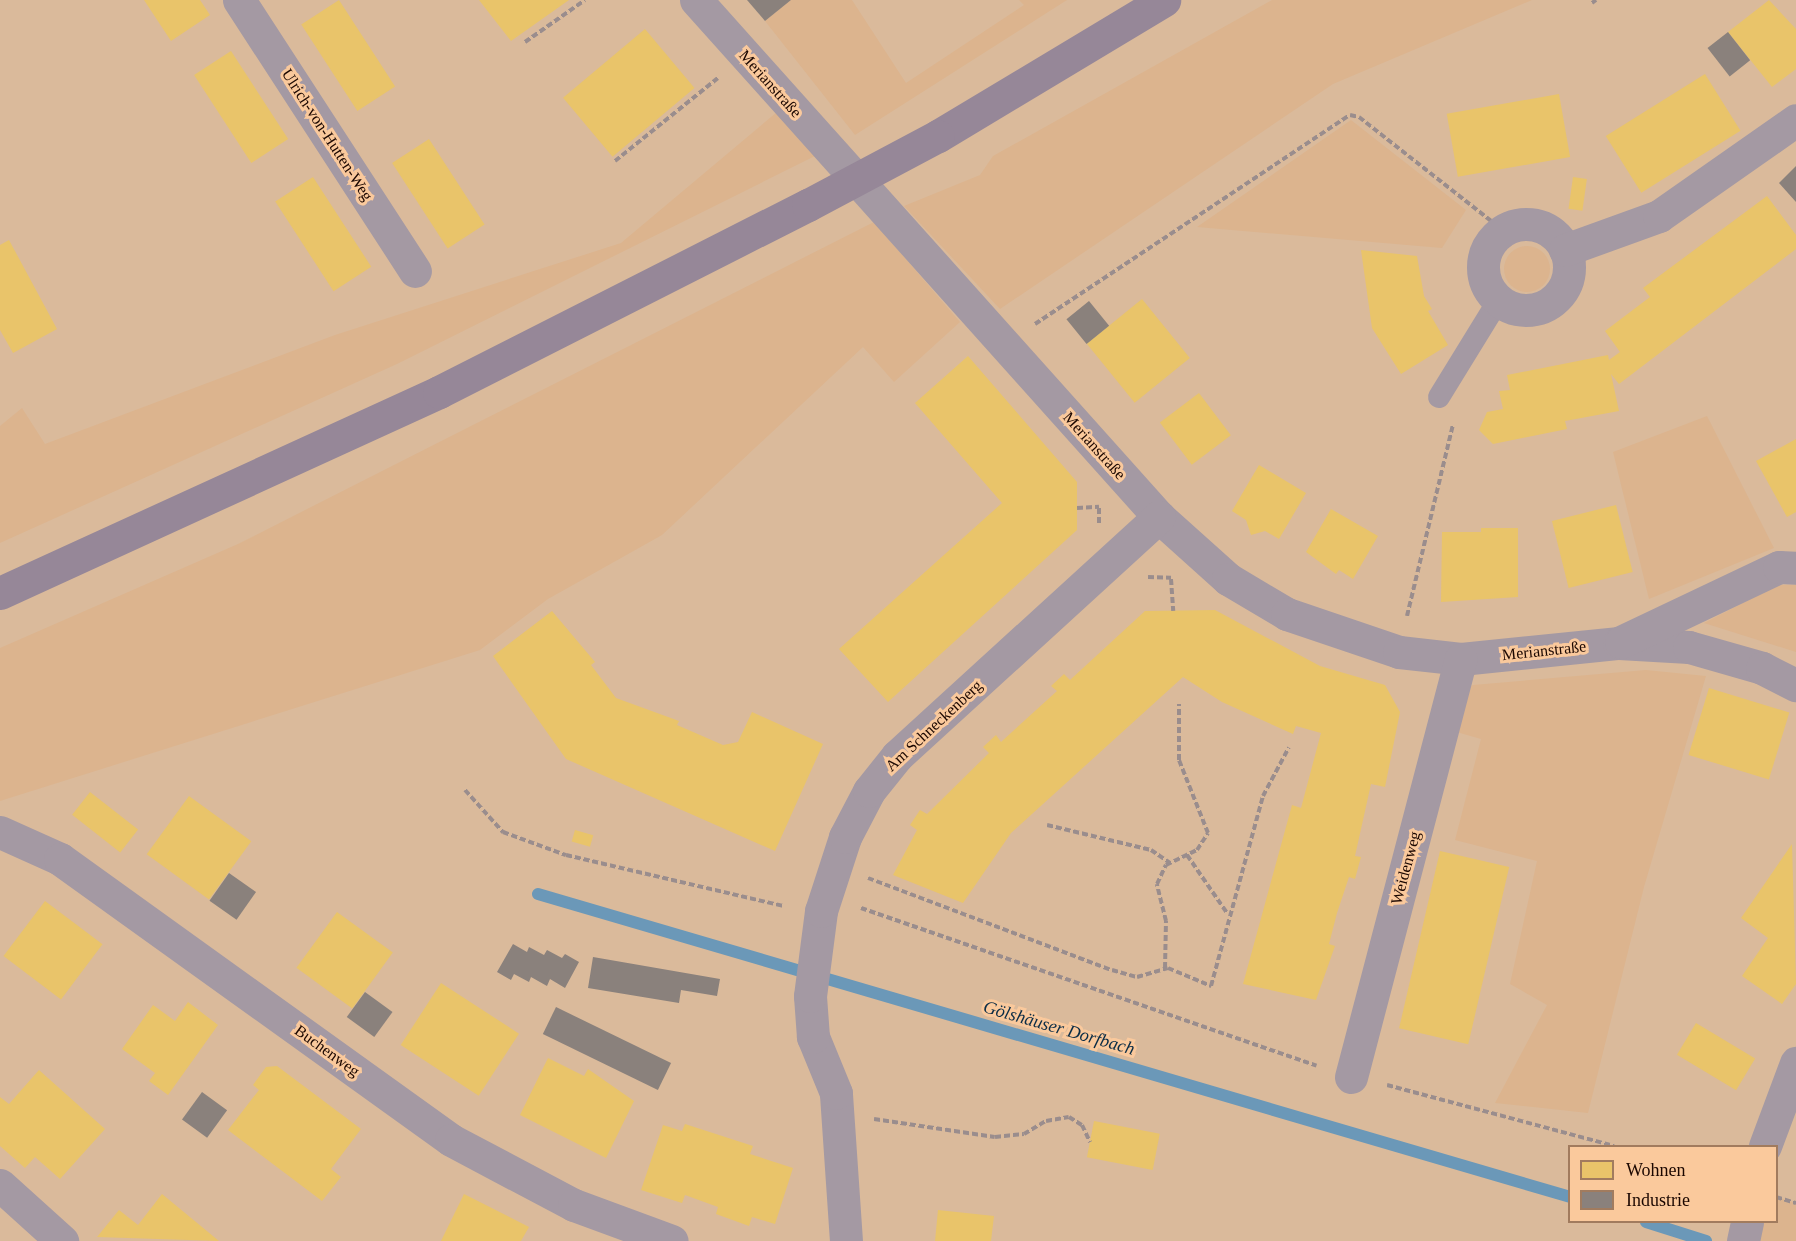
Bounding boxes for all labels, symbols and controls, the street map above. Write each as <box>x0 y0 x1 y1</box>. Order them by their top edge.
street label: Merianstraße <box>735 46 805 122</box>
street label: Ulrich-von-Hutten-Weg <box>277 65 377 205</box>
street label: Merianstraße <box>1059 408 1129 484</box>
street label: Merianstraße <box>1501 637 1587 665</box>
street label: Am Schneckenberg <box>882 676 986 776</box>
street label: Weidenweg <box>1387 829 1425 907</box>
water label: Gölshäuser Dorfbach <box>981 996 1137 1060</box>
street label: Buchenweg <box>291 1021 363 1081</box>
legend <box>1568 1145 1778 1223</box>
text: Wohnen <box>1626 1160 1686 1180</box>
text: Industrie <box>1626 1190 1690 1210</box>

